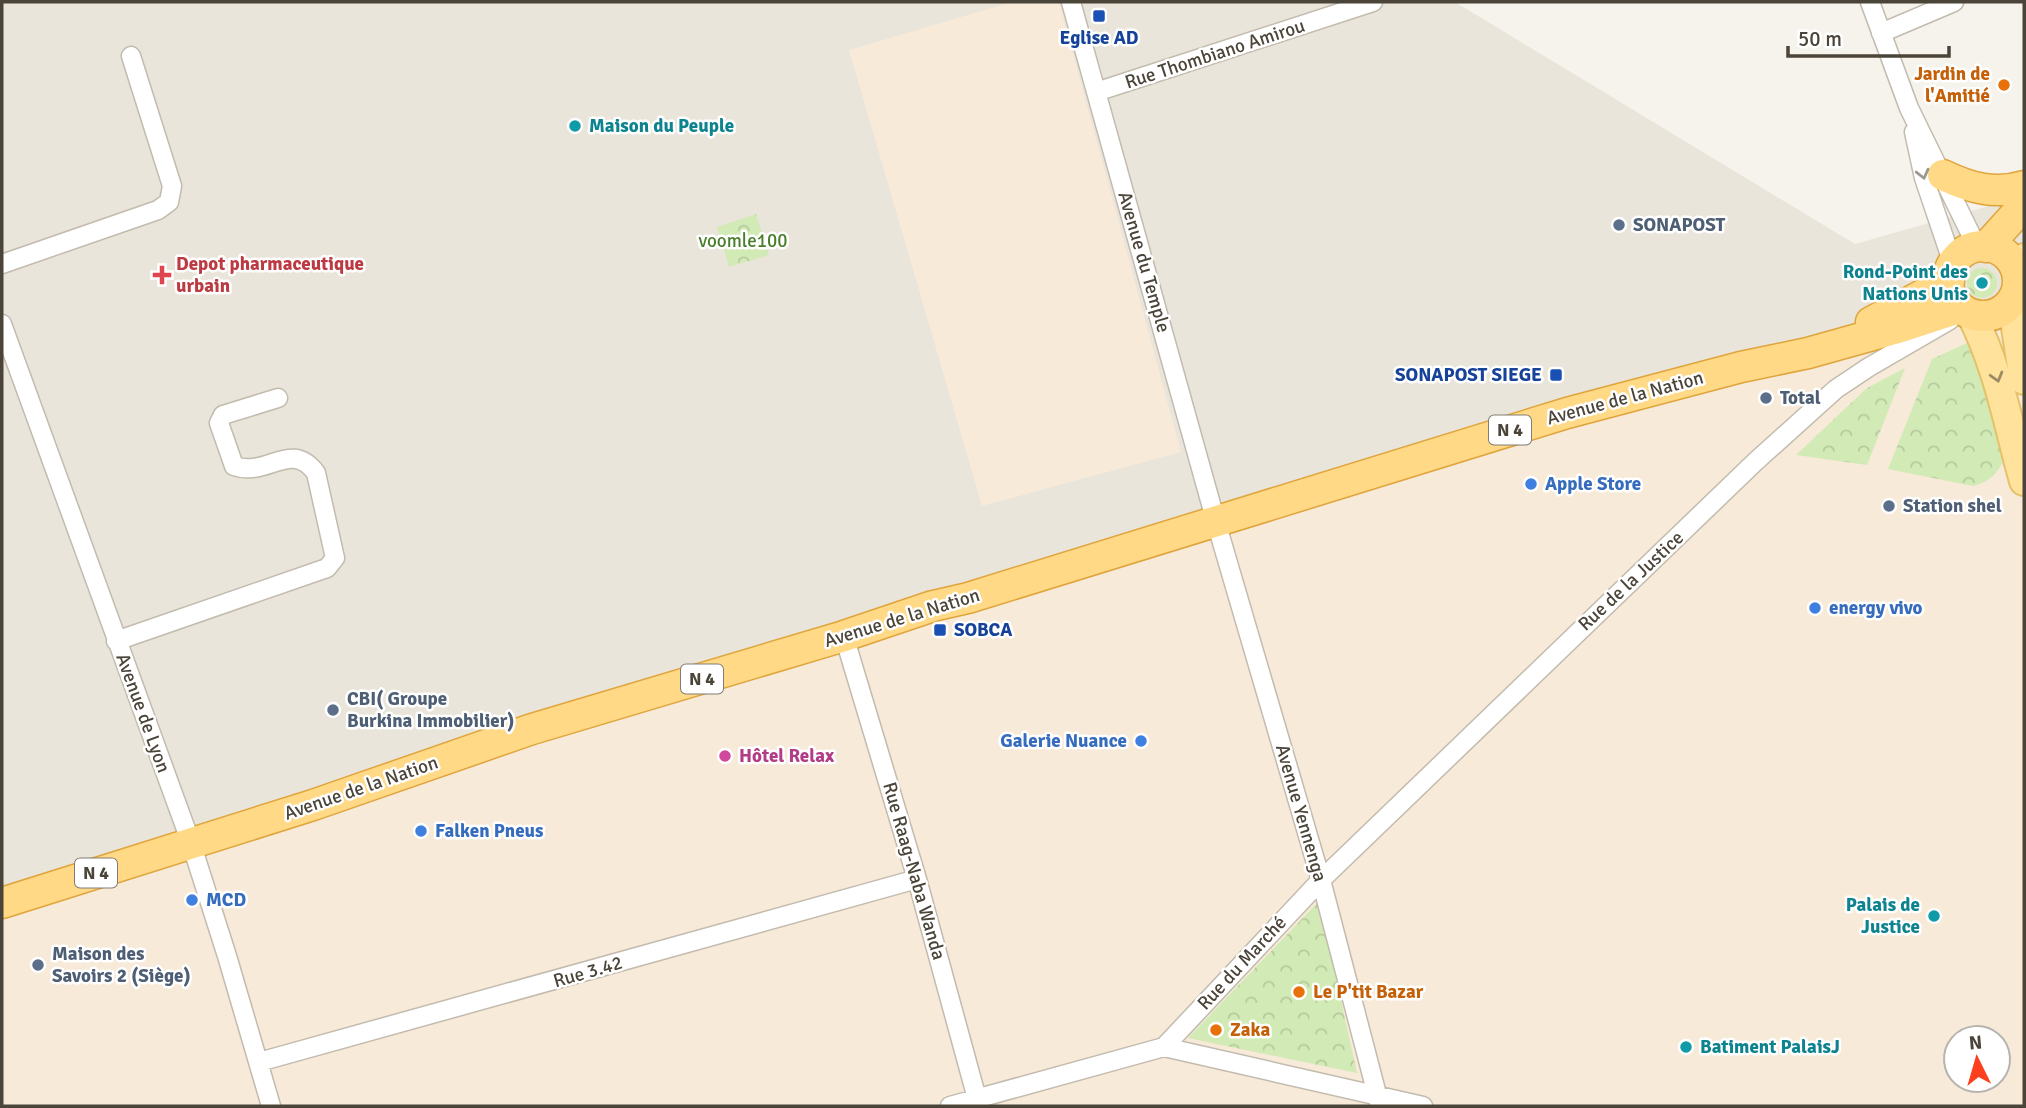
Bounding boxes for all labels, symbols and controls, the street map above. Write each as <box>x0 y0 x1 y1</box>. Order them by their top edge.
marker: Eglise AD <box>1091 8 1107 24</box>
street label: Rue Thombiano Amirou <box>1122 14 1308 94</box>
scale bar <box>1788 14 1949 58</box>
place label: Eglise AD <box>1059 26 1139 50</box>
text: 50 m <box>1798 26 1842 52</box>
place label: Jardin de l'Amitié <box>1914 62 1990 108</box>
marker: Jardin de l'Amitié <box>1996 77 2012 93</box>
place label: Maison du Peuple <box>589 114 734 138</box>
marker: Maison du Peuple <box>567 118 583 134</box>
one-way arrow <box>1915 168 1929 180</box>
street label: Avenue du Temple <box>1112 189 1176 335</box>
place label: SONAPOST <box>1633 213 1725 237</box>
marker: SONAPOST <box>1611 217 1627 233</box>
park label: voomle100 <box>699 229 787 253</box>
place label: Depot pharmaceutique urbain <box>176 252 364 298</box>
place label: Rond-Point des Nations Unis <box>1843 260 1968 306</box>
marker: Depot pharmaceutique urbain <box>154 267 170 283</box>
marker: Rond-Point des Nations Unis <box>1974 275 1990 291</box>
place label: SONAPOST SIEGE <box>1395 363 1542 387</box>
street label: Avenue de la Nation <box>1544 366 1706 430</box>
marker: SONAPOST SIEGE <box>1548 367 1564 383</box>
one-way arrow <box>1989 371 2004 383</box>
place label: Total <box>1780 386 1821 410</box>
marker: Total <box>1758 390 1774 406</box>
road number: N 4 <box>1489 416 1531 444</box>
place label: Apple Store <box>1545 472 1641 496</box>
marker: Apple Store <box>1523 476 1539 492</box>
place label: Station shel <box>1903 494 2002 518</box>
marker: Station shel <box>1881 498 1897 514</box>
street label: Rue de la Justice <box>1573 526 1689 636</box>
street label: Avenue de la Nation <box>821 583 983 653</box>
place label: energy vivo <box>1829 596 1923 620</box>
marker: energy vivo <box>1807 600 1823 616</box>
place label: SOBCA <box>954 618 1012 642</box>
marker: SOBCA <box>932 622 948 638</box>
street label: Avenue de Lyon <box>110 650 176 776</box>
road number: N 4 <box>681 664 723 694</box>
place label: CBI( Groupe Burkina Immobilier) <box>347 687 514 733</box>
marker: CBI( Groupe Burkina Immobilier) <box>325 702 341 718</box>
place label: Galerie Nuance <box>1000 729 1127 753</box>
marker: Galerie Nuance <box>1133 733 1149 749</box>
street label: Avenue Yennenga <box>1270 742 1332 884</box>
place label: Hôtel Relax <box>739 744 835 768</box>
marker: Hôtel Relax <box>717 748 733 764</box>
street label: Avenue de la Nation <box>281 750 441 826</box>
street label: Rue Raag-Naba Wanda <box>877 779 951 963</box>
place label: Falken Pneus <box>435 819 543 843</box>
marker: Falken Pneus <box>413 823 429 839</box>
road number: N 4 <box>75 858 117 888</box>
place label: MCD <box>206 888 246 912</box>
marker: MCD <box>184 892 200 908</box>
place label: Palais de Justice <box>1846 893 1920 939</box>
marker: Palais de Justice <box>1926 908 1942 924</box>
street label: Rue du Marché <box>1192 911 1292 1015</box>
place label: Maison des Savoirs 2 (Siège) <box>52 942 191 988</box>
street label: Rue 3.42 <box>551 951 625 993</box>
marker: Maison des Savoirs 2 (Siège) <box>30 957 46 973</box>
place label: Le P'tit Bazar <box>1313 980 1424 1004</box>
marker: Le P'tit Bazar <box>1291 984 1307 1000</box>
place label: Zaka <box>1230 1018 1271 1042</box>
marker: Zaka <box>1208 1022 1224 1038</box>
north arrow <box>1942 1024 2012 1094</box>
text: N <box>1968 1031 1983 1056</box>
place label: Batiment PalaisJ <box>1700 1035 1840 1059</box>
marker: Batiment PalaisJ <box>1678 1039 1694 1055</box>

